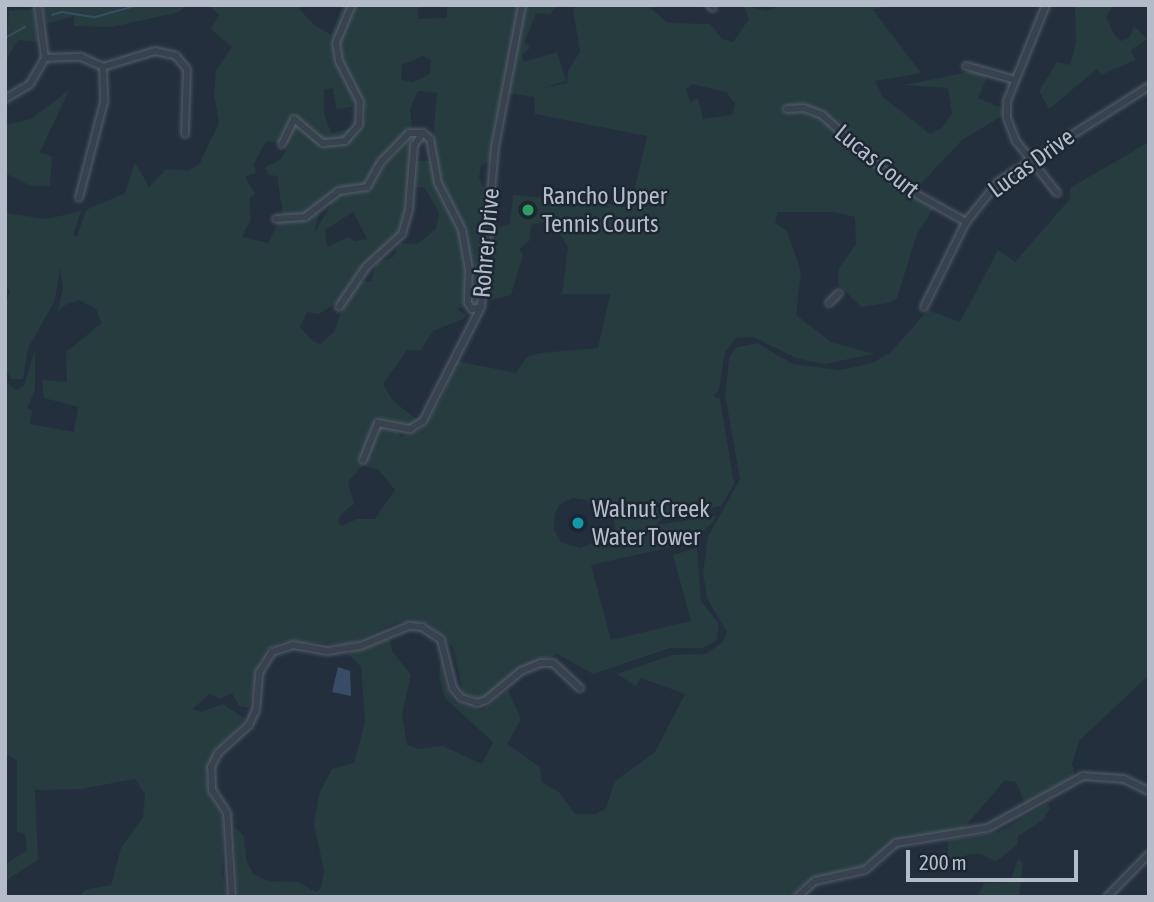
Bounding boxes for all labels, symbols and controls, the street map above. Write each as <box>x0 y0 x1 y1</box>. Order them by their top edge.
street label: Lucas Court <box>829 118 925 204</box>
street label: Lucas Drive <box>982 122 1080 204</box>
place label: Rancho Upper Tennis Courts <box>542 182 667 238</box>
street label: Rohrer Drive <box>467 187 505 299</box>
marker: Rancho Upper Tennis Courts <box>520 202 536 218</box>
place label: Walnut Creek Water Tower <box>592 495 710 551</box>
marker: Walnut Creek Water Tower <box>570 515 586 531</box>
scale bar <box>909 836 1080 880</box>
text: 200 m <box>919 850 967 874</box>

